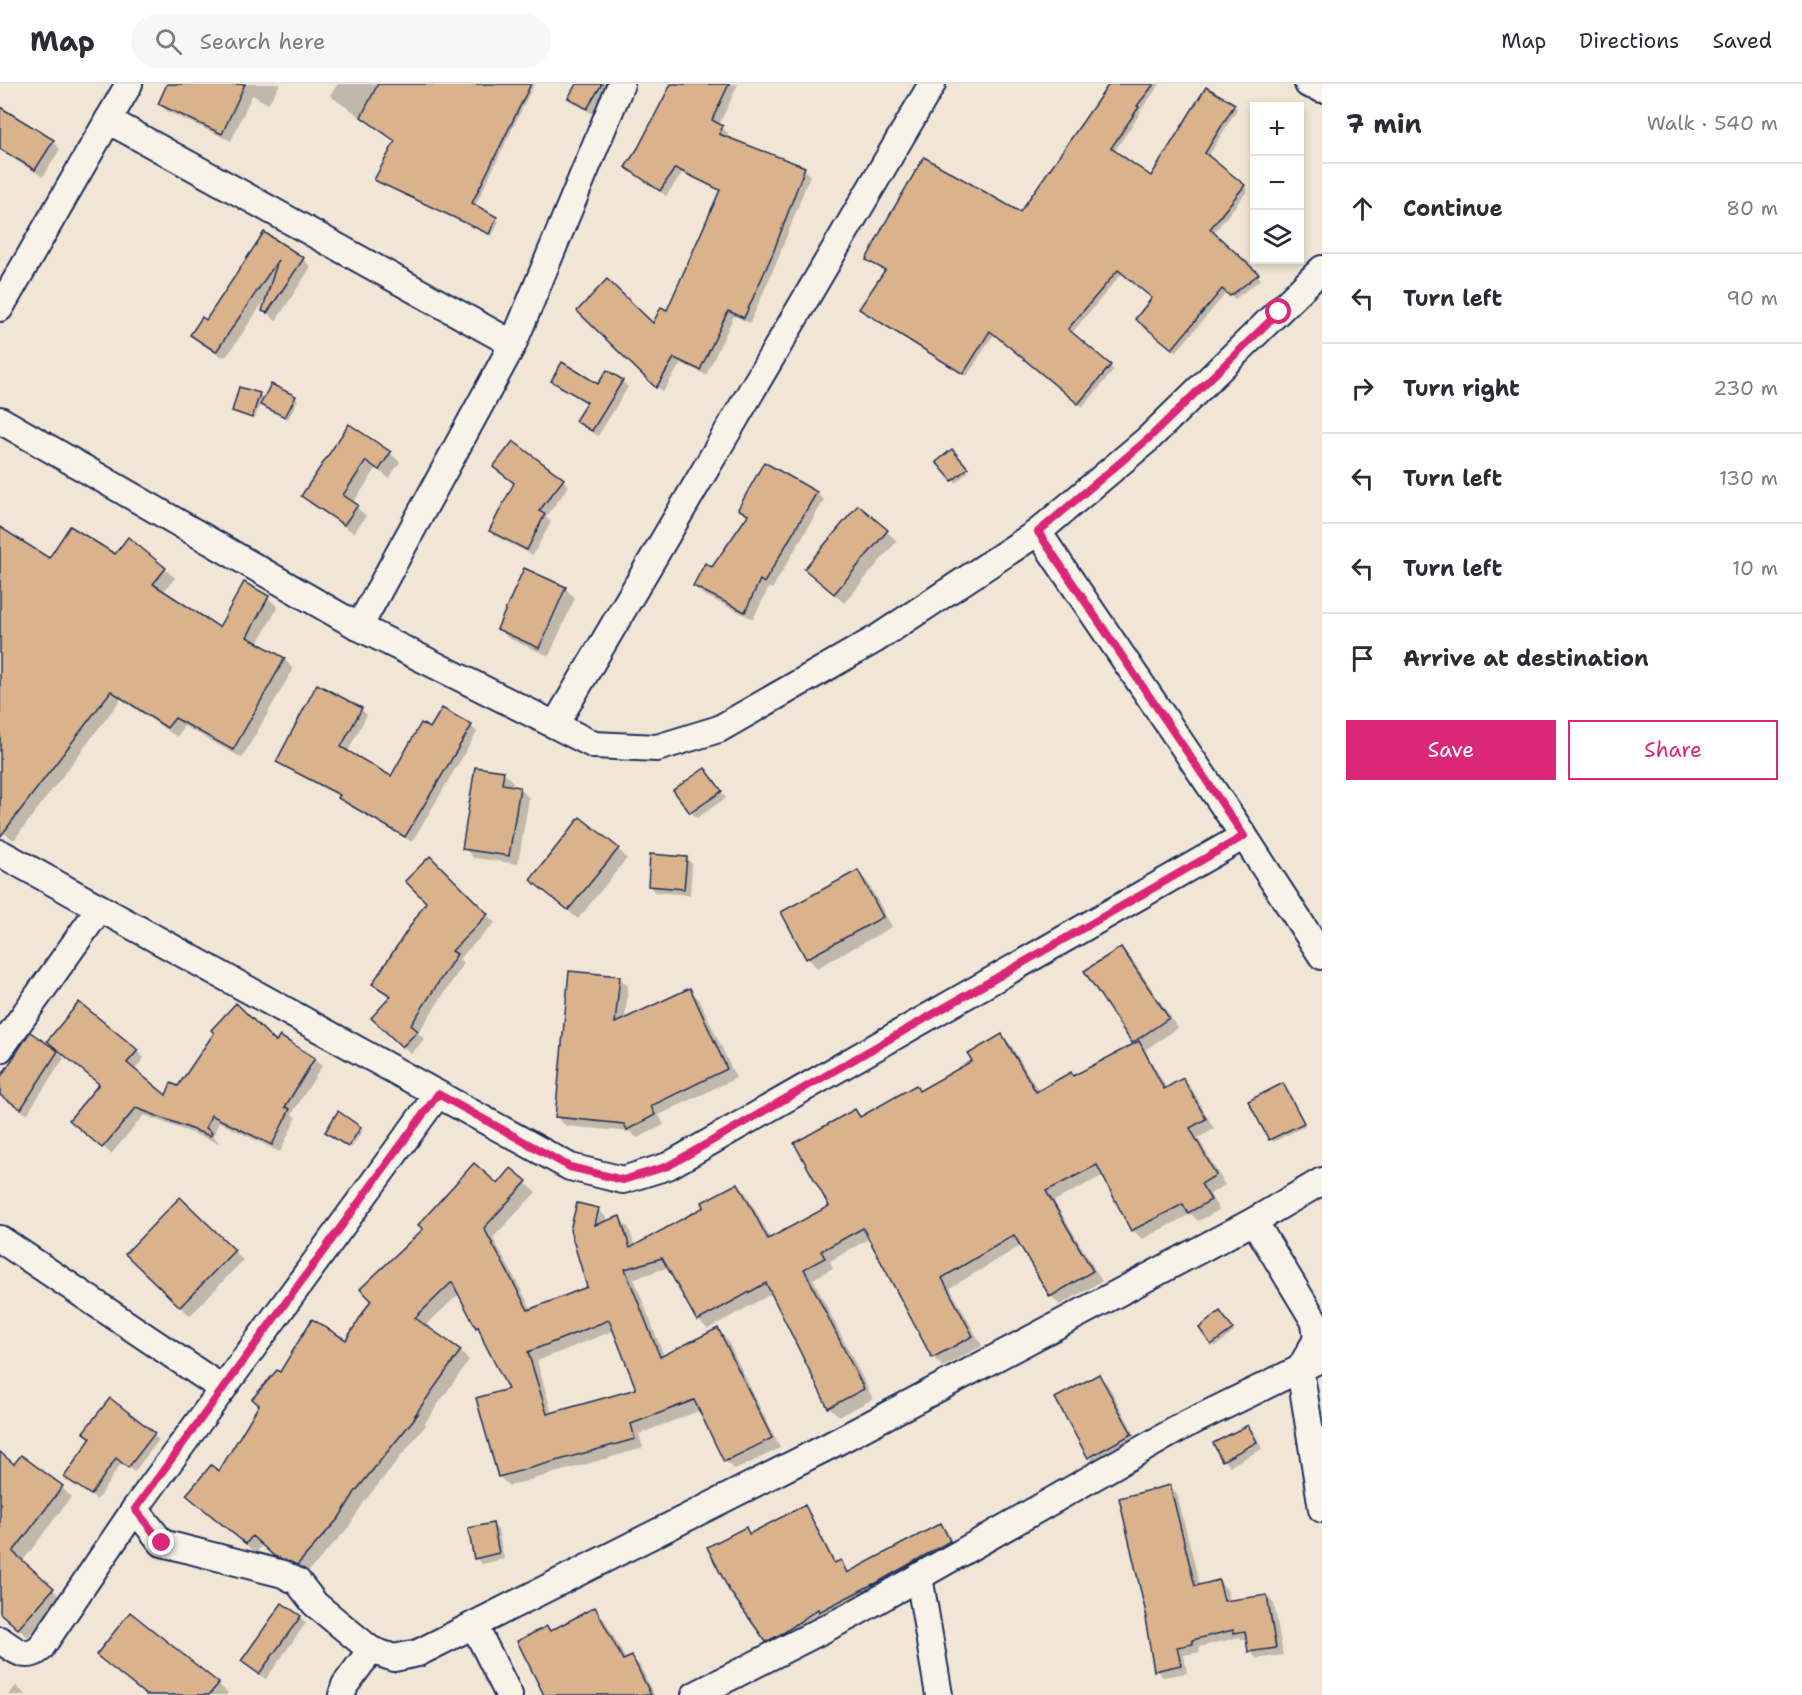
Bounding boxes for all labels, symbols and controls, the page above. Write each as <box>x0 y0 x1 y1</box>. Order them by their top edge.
search box <box>131 14 551 68</box>
text: Map <box>30 22 95 60</box>
icon: search <box>152 25 185 58</box>
text: Search here <box>200 27 325 56</box>
text: Map <box>1501 27 1546 55</box>
text: Directions <box>1579 27 1679 55</box>
text: Saved <box>1712 27 1772 55</box>
map controls <box>1250 102 1304 264</box>
button: + <box>1250 102 1304 156</box>
text: 7 min <box>1346 106 1422 141</box>
text: Walk · 540 m <box>1647 110 1778 136</box>
button: − <box>1250 156 1304 210</box>
icon: ahead <box>1346 192 1379 225</box>
text: Continue <box>1403 194 1503 223</box>
text: 80 m <box>1726 195 1778 221</box>
button: layers <box>1250 210 1304 264</box>
icon: left <box>1346 282 1379 315</box>
text: Turn left <box>1403 284 1502 313</box>
text: 90 m <box>1726 285 1778 311</box>
route start <box>1265 298 1291 324</box>
icon: right <box>1346 372 1379 405</box>
text: Turn right <box>1403 374 1520 403</box>
text: 230 m <box>1713 375 1778 401</box>
icon: left <box>1346 462 1379 495</box>
text: Turn left <box>1403 464 1502 493</box>
text: 130 m <box>1719 465 1778 491</box>
icon: left <box>1346 552 1379 585</box>
text: Turn left <box>1403 554 1502 583</box>
text: 10 m <box>1732 555 1778 581</box>
icon: arrive <box>1346 642 1379 675</box>
text: Arrive at destination <box>1403 644 1649 673</box>
button: Save <box>1346 720 1556 780</box>
button: Share <box>1568 720 1778 780</box>
route end <box>148 1529 174 1555</box>

